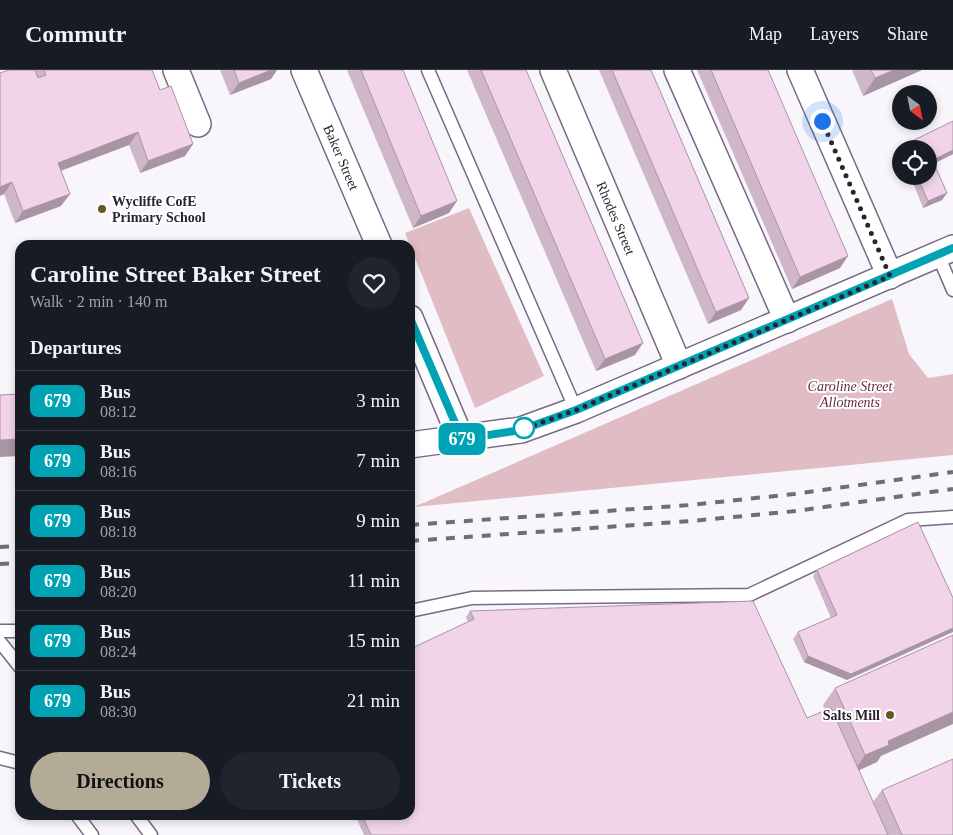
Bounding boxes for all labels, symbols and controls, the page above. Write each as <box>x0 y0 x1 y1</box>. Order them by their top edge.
text: Commutr <box>25 21 126 47</box>
text: Map <box>749 24 782 44</box>
text: Layers <box>810 24 859 44</box>
text: Share <box>887 24 928 44</box>
north arrow <box>892 85 938 130</box>
map controls <box>892 85 937 185</box>
your location <box>810 109 835 134</box>
street label: Baker Street <box>321 122 362 192</box>
button: locate <box>892 140 937 185</box>
street label: Rhodes Street <box>594 179 638 257</box>
place label: Wycliffe CofE Primary School <box>112 194 206 225</box>
marker: Wycliffe CofE Primary School <box>96 203 108 215</box>
button: heart <box>348 257 400 309</box>
text: Caroline Street Baker Street <box>30 261 321 287</box>
text: Walk · 2 min · 140 m <box>30 293 167 310</box>
text: Departures <box>30 337 121 358</box>
park label: Caroline Street Allotments <box>808 379 894 410</box>
text: Bus <box>100 381 131 402</box>
text: 3 min <box>356 390 400 411</box>
text: 679 <box>44 391 71 411</box>
text: 08:12 <box>100 403 136 420</box>
unlabelled marker <box>513 417 535 439</box>
line badge: 679 <box>433 423 491 455</box>
text: 679 <box>449 429 476 449</box>
text: Bus <box>100 441 131 462</box>
text: 7 min <box>356 450 400 471</box>
text: 679 <box>44 451 71 471</box>
text: 08:16 <box>100 463 136 480</box>
text: Bus <box>100 501 131 522</box>
text: 9 min <box>356 510 400 531</box>
text: 679 <box>44 511 71 531</box>
text: 08:18 <box>100 523 136 540</box>
text: Bus <box>100 561 131 582</box>
text: 11 min <box>347 570 400 591</box>
text: 679 <box>44 571 71 591</box>
text: 08:20 <box>100 583 136 600</box>
text: Bus <box>100 621 131 642</box>
text: 15 min <box>347 630 400 651</box>
text: 679 <box>44 631 71 651</box>
text: 08:24 <box>100 643 136 660</box>
text: Bus <box>100 681 131 702</box>
text: 21 min <box>347 690 400 711</box>
text: 679 <box>44 691 71 711</box>
text: 08:30 <box>100 703 136 720</box>
place label: Salts Mill <box>823 708 880 723</box>
marker: Salts Mill <box>884 709 896 721</box>
button: Directions <box>30 752 210 810</box>
button: Tickets <box>220 752 400 810</box>

